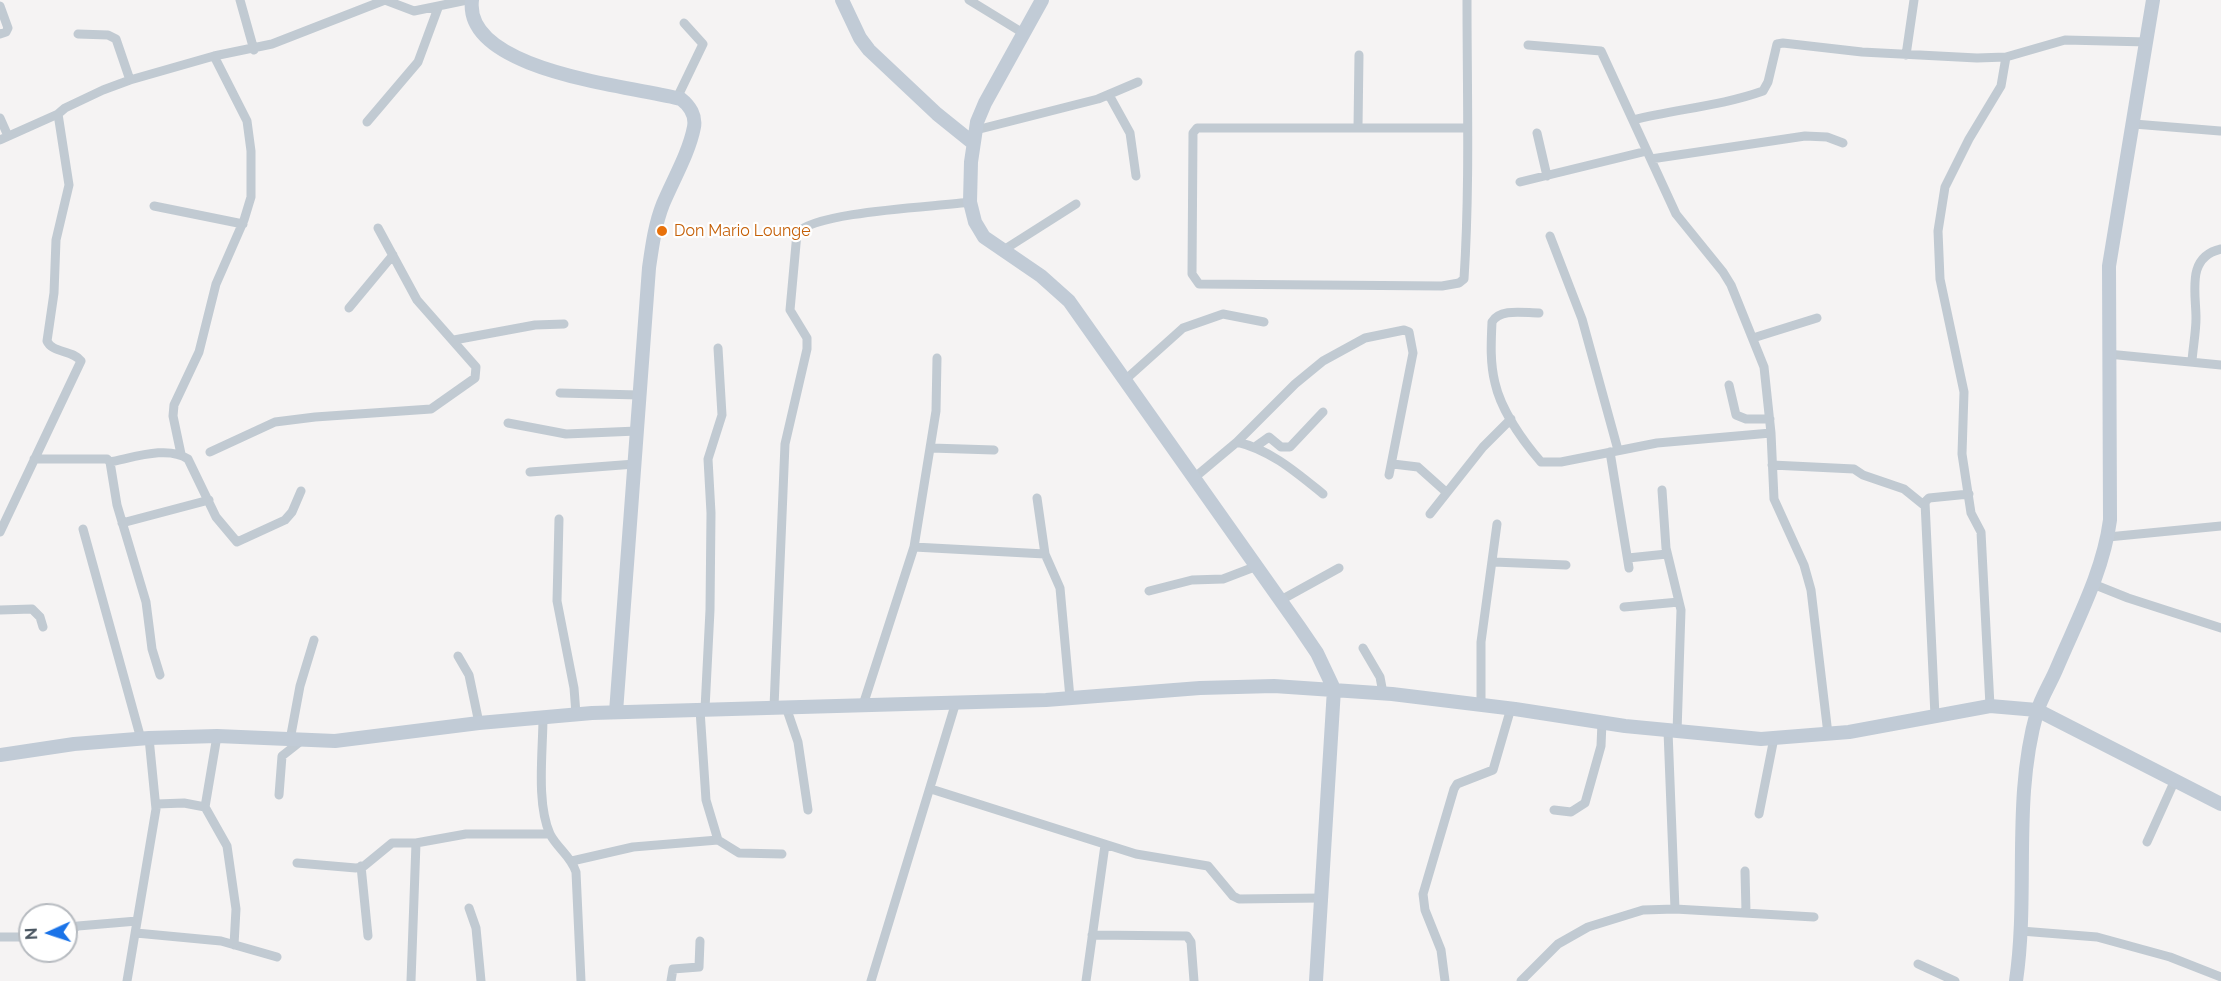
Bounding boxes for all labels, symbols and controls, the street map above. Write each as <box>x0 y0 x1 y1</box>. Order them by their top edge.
place label: Don Mario Lounge <box>674 221 811 241</box>
marker: Don Mario Lounge <box>655 224 669 238</box>
north arrow <box>18 903 78 963</box>
text: N <box>22 927 41 940</box>

